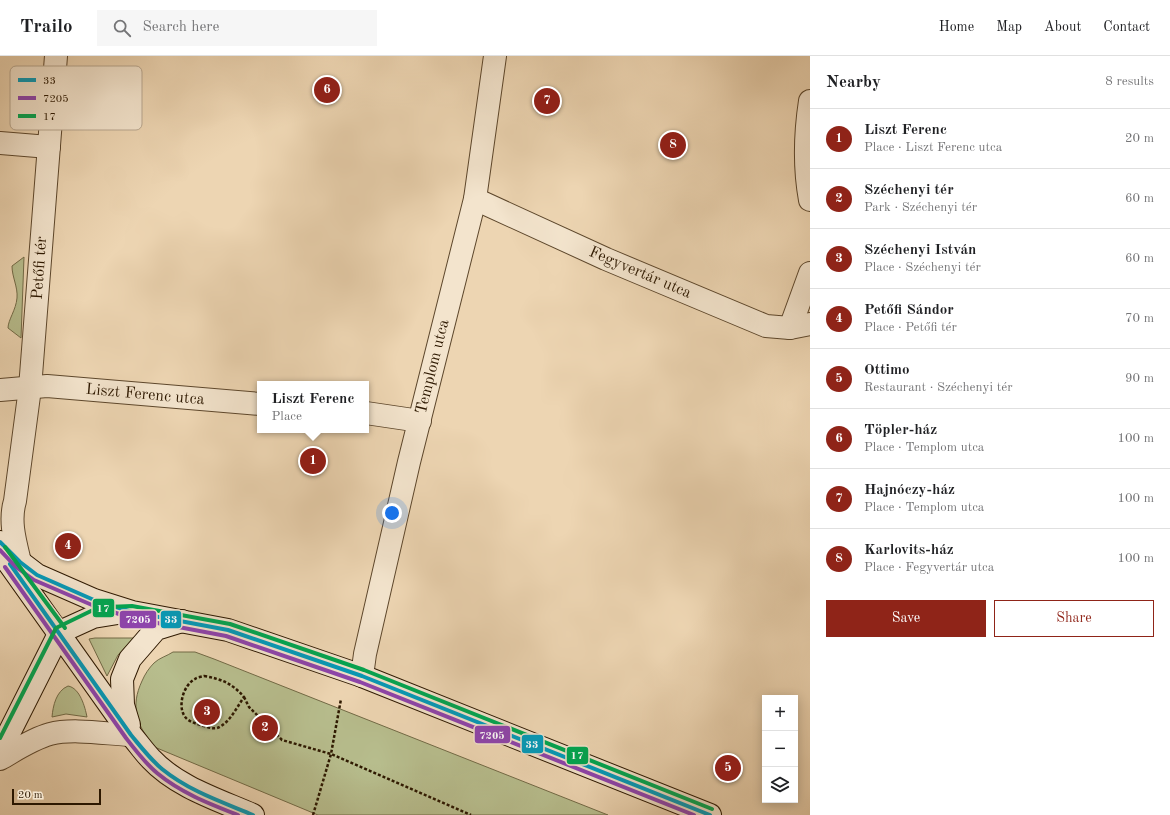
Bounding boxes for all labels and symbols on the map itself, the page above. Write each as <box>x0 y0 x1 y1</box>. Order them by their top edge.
legend <box>10 66 142 130</box>
pin: 6 <box>314 75 340 105</box>
text: 33 <box>43 76 56 87</box>
pin: 7 <box>534 86 560 116</box>
text: 7205 <box>43 94 69 105</box>
text: 17 <box>43 112 56 123</box>
pin: 8 <box>660 130 686 160</box>
street label: Petőfi tér <box>30 235 50 300</box>
street label: Fegyvertár utca <box>587 244 694 302</box>
street label: Templom utca <box>413 318 453 416</box>
street label: Liszt Ferenc utca <box>85 382 205 408</box>
pin: 1 <box>300 446 326 476</box>
your location <box>382 503 402 523</box>
pin: 4 <box>55 531 81 561</box>
line badge: 17 <box>92 598 115 618</box>
text: 17 <box>97 604 109 615</box>
line badge: 7205 <box>119 610 157 629</box>
line badge: 33 <box>160 610 182 629</box>
text: 7205 <box>125 615 151 626</box>
text: 33 <box>165 615 177 626</box>
pin: 3 <box>194 697 220 727</box>
pin: 2 <box>252 713 278 743</box>
line badge: 7205 <box>474 725 511 744</box>
text: 7205 <box>479 731 505 742</box>
line badge: 33 <box>521 734 544 754</box>
text: 33 <box>526 740 538 751</box>
line badge: 17 <box>566 746 589 765</box>
text: 17 <box>571 751 583 762</box>
pin: 5 <box>715 753 741 783</box>
scale bar <box>12 787 101 806</box>

